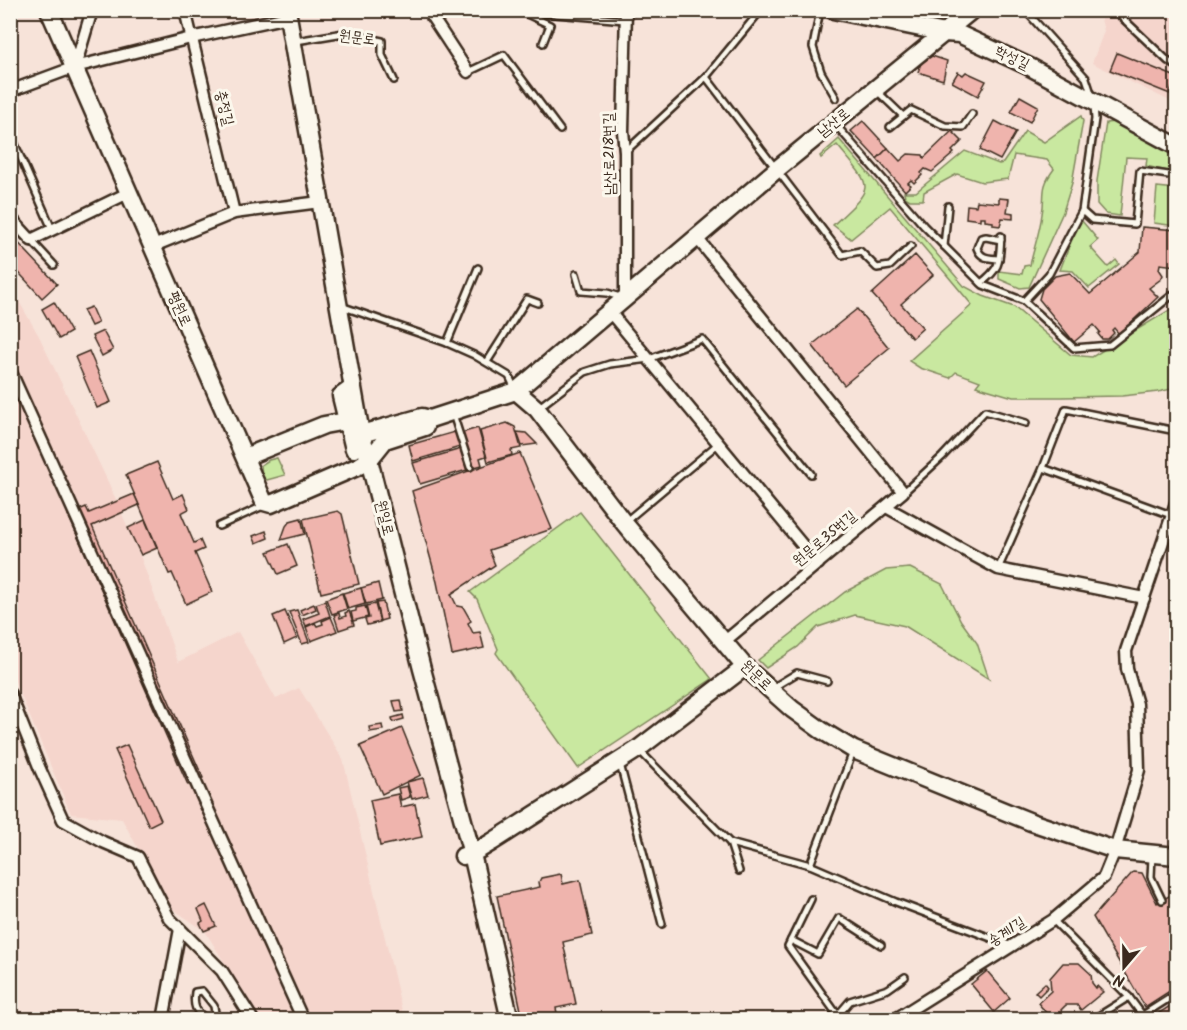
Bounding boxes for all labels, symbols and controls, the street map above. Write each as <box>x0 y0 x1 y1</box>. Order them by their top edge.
street label: 원문로 <box>338 24 376 52</box>
street label: 학성길 <box>990 39 1034 77</box>
street label: 충정길 <box>208 88 240 128</box>
street label: 남산로 <box>812 102 856 144</box>
street label: 남산로218번길 <box>597 112 623 196</box>
street label: 평원로 <box>161 288 197 330</box>
street label: 원일로 <box>368 498 400 538</box>
street label: 원문로35번길 <box>788 505 862 573</box>
street label: 원문로 <box>735 655 777 697</box>
street label: 송계1길 <box>983 911 1031 953</box>
north arrow <box>1094 937 1154 997</box>
text: N <box>1110 966 1128 993</box>

